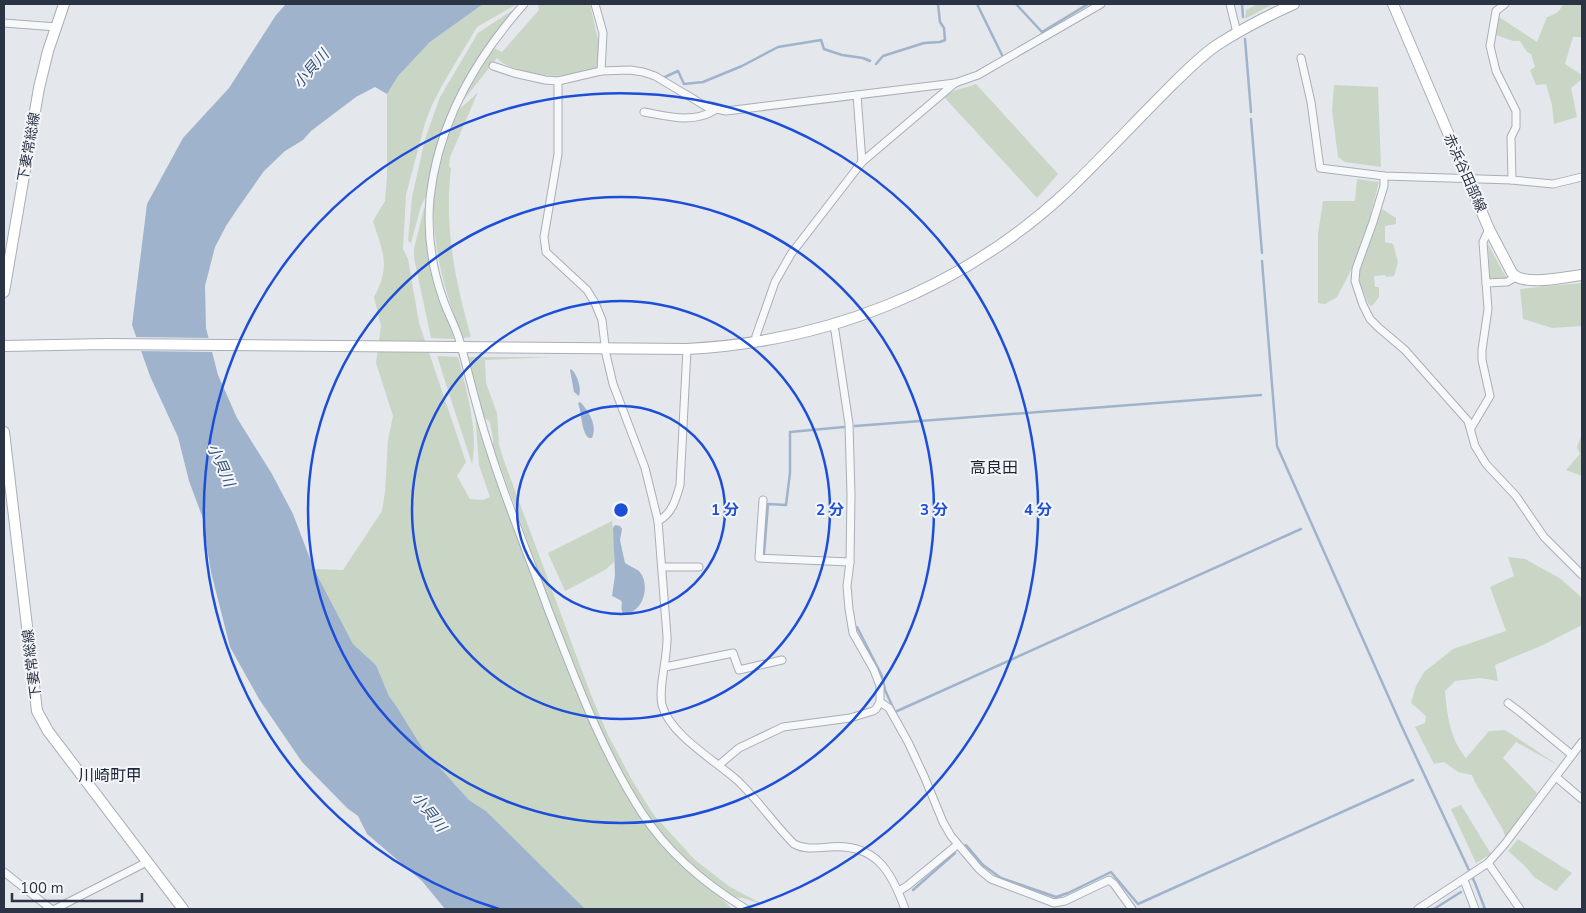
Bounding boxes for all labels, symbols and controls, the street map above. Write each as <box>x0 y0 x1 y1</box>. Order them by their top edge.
water label: 小貝川 <box>289 44 335 93</box>
street label: 下妻常総線 <box>14 111 44 183</box>
street label: 赤浜谷田部線 <box>1439 131 1491 215</box>
water label: 小貝川 <box>203 440 240 491</box>
district label: 高良田 <box>970 457 1018 479</box>
text: 1 分 <box>711 500 739 520</box>
text: 2 分 <box>816 500 844 520</box>
text: 3 分 <box>920 500 948 520</box>
text: 4 分 <box>1024 500 1052 520</box>
centre of rings <box>612 501 630 519</box>
street label: 下妻常総線 <box>18 628 46 700</box>
district label: 川崎町甲 <box>78 765 142 787</box>
water label: 小貝川 <box>407 788 452 837</box>
scale bar <box>12 870 142 902</box>
text: 100 m <box>20 878 64 898</box>

